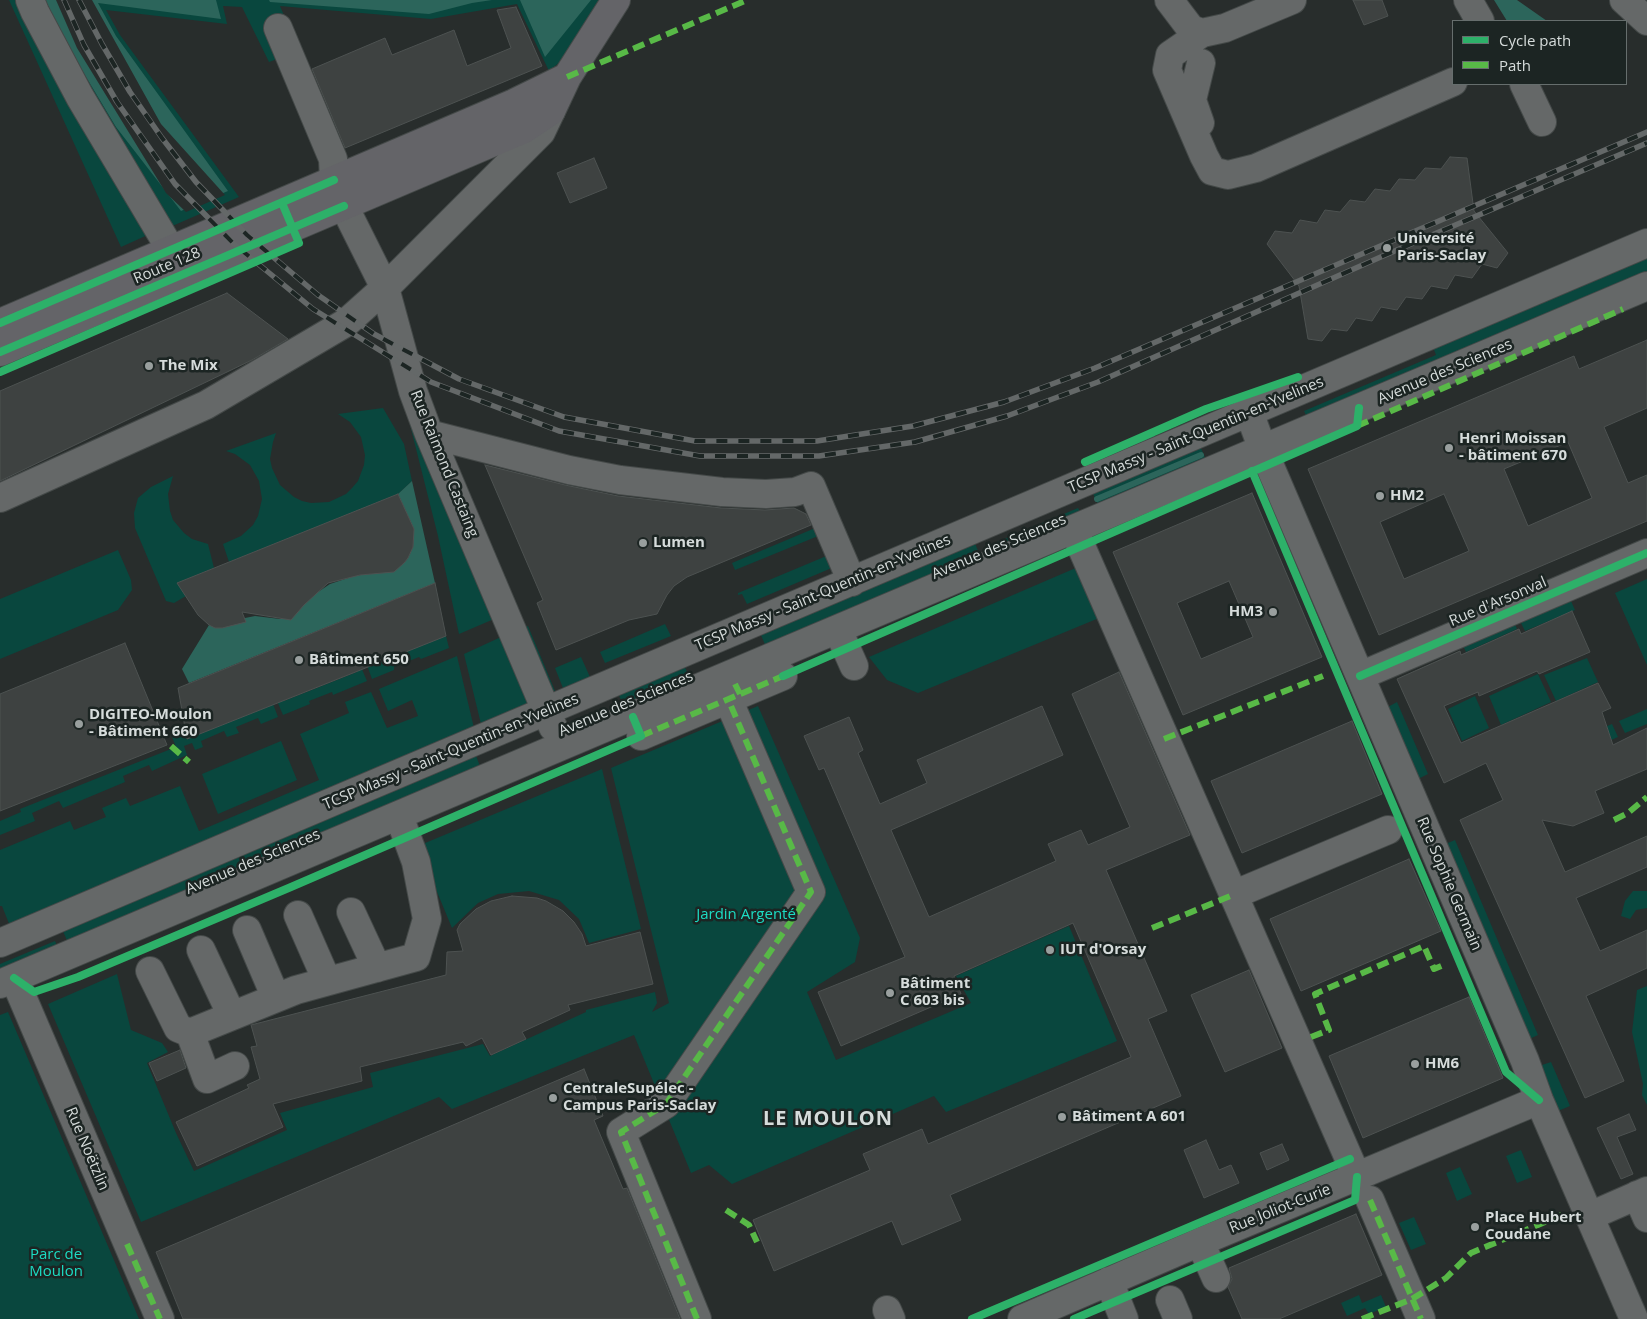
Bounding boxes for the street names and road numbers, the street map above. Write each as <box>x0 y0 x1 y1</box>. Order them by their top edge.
street label: Route 128 <box>131 244 203 288</box>
street label: Avenue des Sciences <box>1375 336 1515 408</box>
street label: TCSP Massy - Saint-Quentin-en-Yvelines <box>1066 373 1326 497</box>
street label: Rue Raimond Castaing <box>406 388 482 540</box>
street label: Avenue des Sciences <box>929 511 1069 583</box>
street label: TCSP Massy - Saint-Quentin-en-Yvelines <box>693 531 953 655</box>
street label: Rue d'Arsonval <box>1447 573 1549 631</box>
street label: Avenue des Sciences <box>556 668 696 740</box>
street label: TCSP Massy - Saint-Quentin-en-Yvelines <box>321 690 581 814</box>
street label: Rue Sophie Germain <box>1413 815 1485 953</box>
street label: Avenue des Sciences <box>183 826 323 898</box>
street label: Rue Noëtzlin <box>61 1105 113 1193</box>
street label: Rue Joliot-Curie <box>1227 1181 1333 1237</box>

